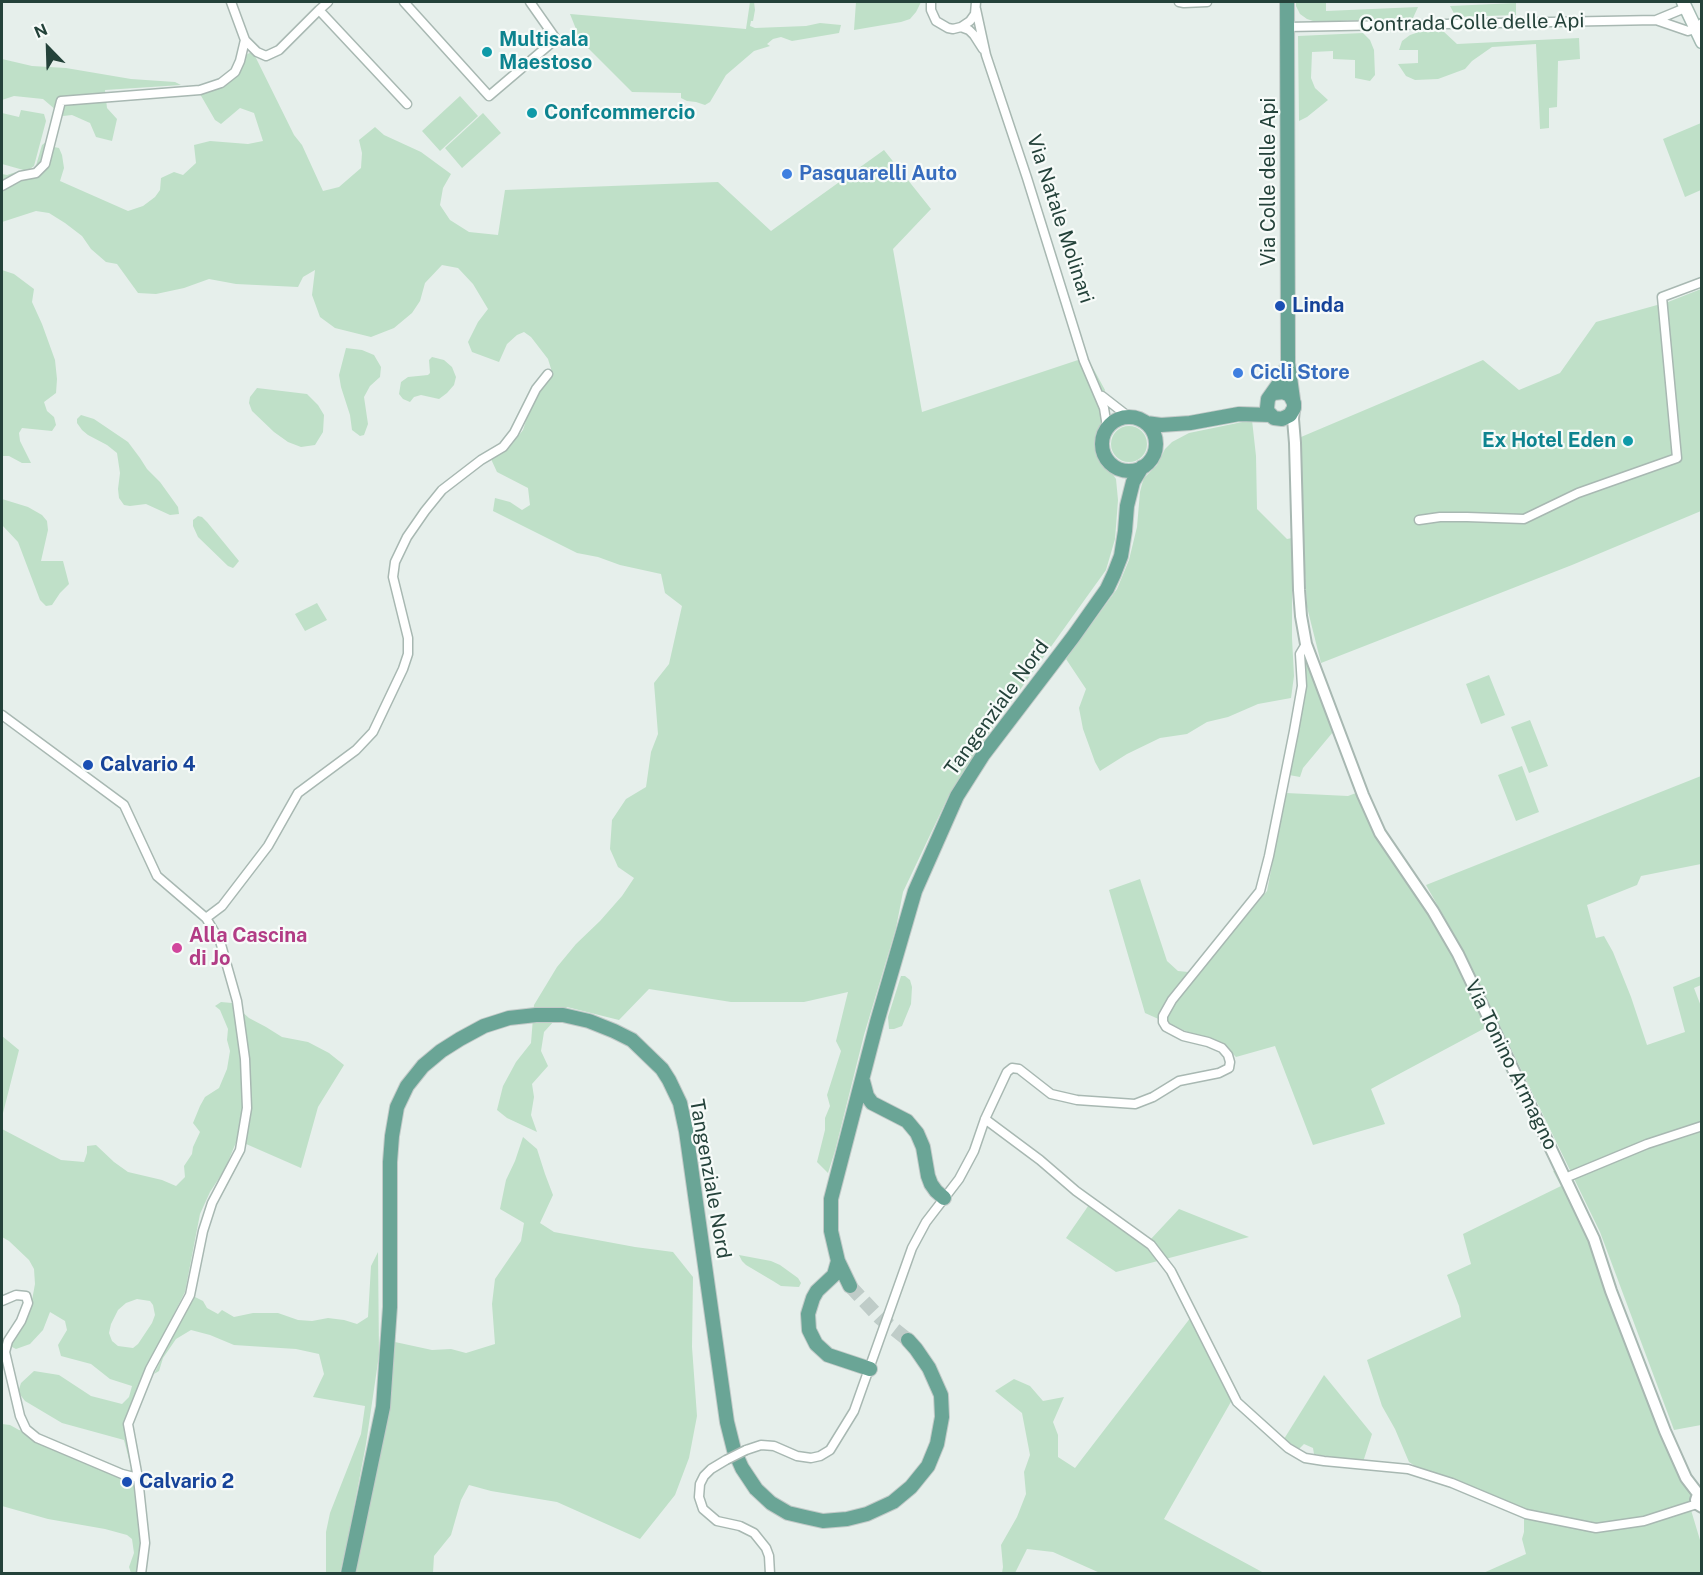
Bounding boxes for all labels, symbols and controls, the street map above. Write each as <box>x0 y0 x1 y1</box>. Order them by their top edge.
street label: Contrada Colle delle Api <box>1359 9 1585 37</box>
north arrow <box>18 18 78 78</box>
text: N <box>31 20 50 42</box>
place label: Multisala Maestoso <box>499 28 592 75</box>
marker: Multisala Maestoso <box>480 45 494 59</box>
street label: Via Colle delle Api <box>1257 98 1281 266</box>
place label: Confcommercio <box>544 101 695 125</box>
marker: Confcommercio <box>525 106 539 120</box>
street label: Via Natale Molinari <box>1021 132 1099 306</box>
place label: Pasquarelli Auto <box>799 162 957 186</box>
marker: Pasquarelli Auto <box>780 167 794 181</box>
place label: Linda <box>1292 294 1344 318</box>
marker: Linda <box>1273 299 1287 313</box>
place label: Cicli Store <box>1250 361 1350 385</box>
marker: Cicli Store <box>1231 366 1245 380</box>
place label: Ex Hotel Eden <box>1482 429 1616 453</box>
marker: Ex Hotel Eden <box>1621 434 1635 448</box>
street label: Tangenziale Nord <box>940 636 1054 780</box>
place label: Calvario 4 <box>100 753 196 777</box>
marker: Calvario 4 <box>81 758 95 772</box>
place label: Alla Cascina di Jo <box>189 924 307 971</box>
marker: Alla Cascina di Jo <box>170 941 184 955</box>
street label: Via Tonino Armagno <box>1459 976 1563 1154</box>
street label: Tangenziale Nord <box>684 1097 736 1261</box>
place label: Calvario 2 <box>139 1470 234 1494</box>
marker: Calvario 2 <box>120 1475 134 1489</box>

